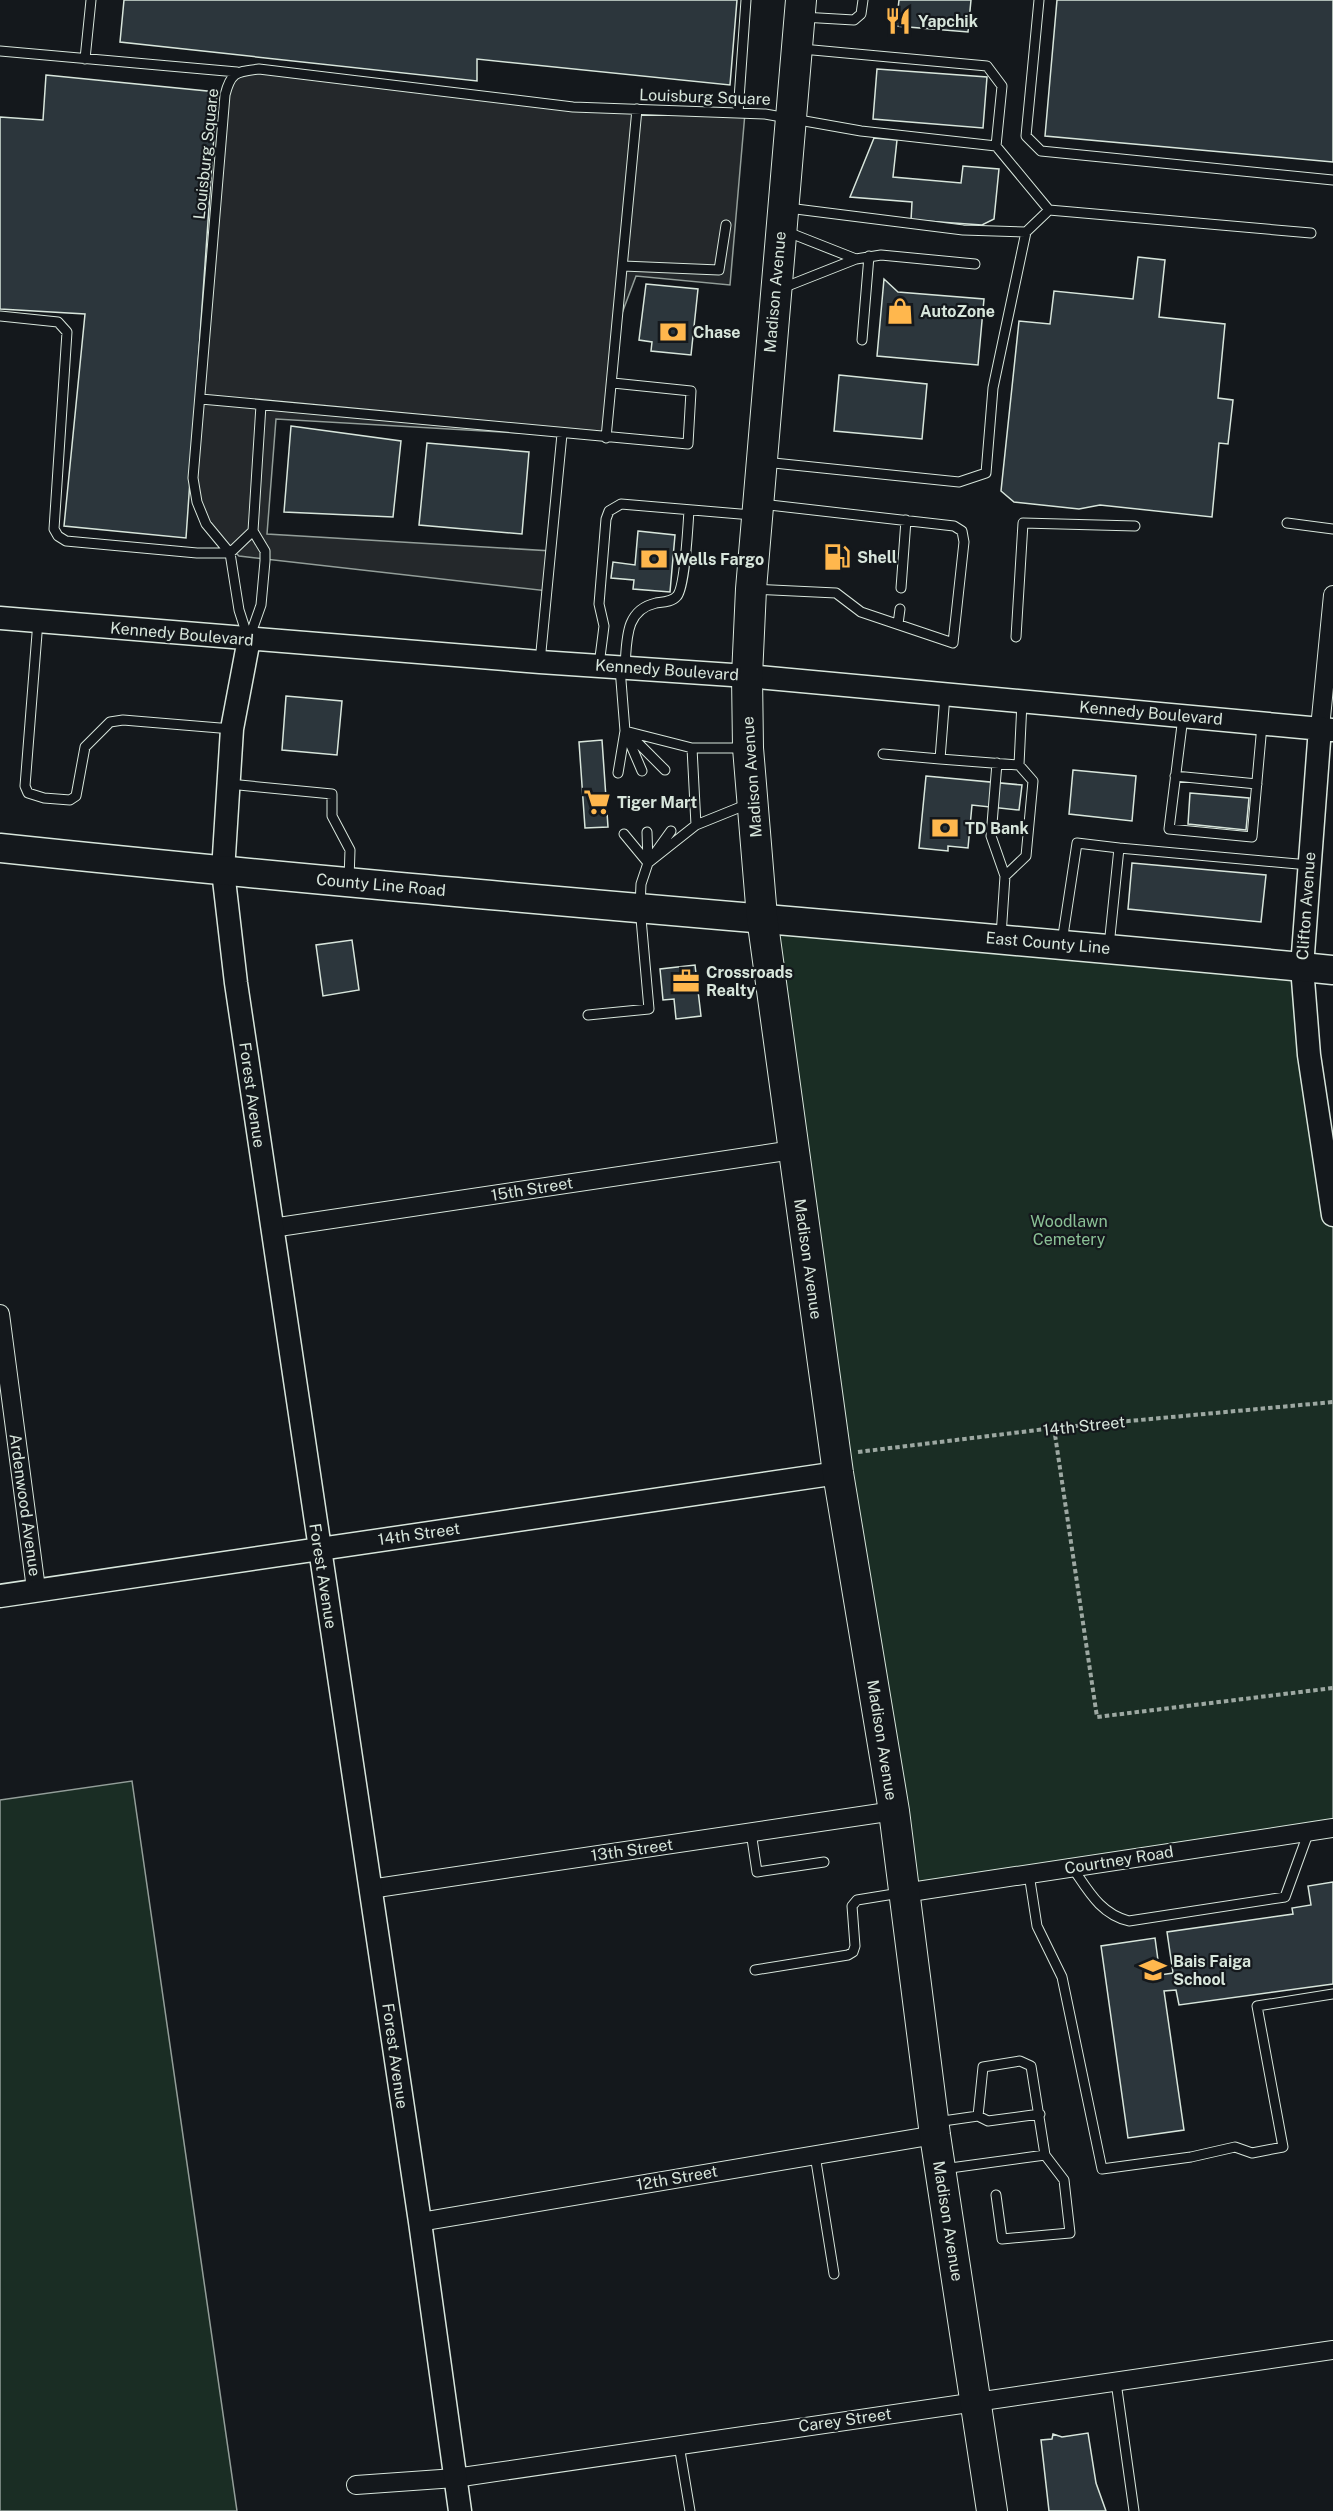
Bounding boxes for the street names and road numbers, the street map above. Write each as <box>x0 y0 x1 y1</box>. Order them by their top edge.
street label: Louisburg Square <box>639 85 771 109</box>
street label: Louisburg Square <box>190 88 222 220</box>
street label: Madison Avenue <box>760 231 790 353</box>
street label: Kennedy Boulevard <box>109 618 255 650</box>
street label: Kennedy Boulevard <box>595 656 739 684</box>
street label: Kennedy Boulevard <box>1078 697 1224 729</box>
street label: Madison Avenue <box>738 716 766 838</box>
street label: Clifton Avenue <box>1293 851 1319 961</box>
street label: County Line Road <box>315 870 447 900</box>
street label: East County Line <box>985 928 1111 958</box>
street label: Forest Avenue <box>235 1041 269 1149</box>
street label: 15th Street <box>490 1173 574 1205</box>
street label: Madison Avenue <box>790 1197 826 1321</box>
street label: 14th Street <box>1042 1412 1126 1440</box>
street label: Ardenwood Avenue <box>6 1432 44 1578</box>
street label: 14th Street <box>377 1519 461 1549</box>
street label: Forest Avenue <box>305 1522 341 1630</box>
street label: Madison Avenue <box>863 1678 901 1802</box>
street label: 13th Street <box>590 1835 674 1865</box>
street label: Courtney Road <box>1063 1842 1175 1878</box>
street label: Forest Avenue <box>378 2002 412 2110</box>
street label: Madison Avenue <box>929 2159 967 2283</box>
street label: 12th Street <box>635 2162 719 2194</box>
street label: Carey Street <box>797 2404 893 2436</box>

